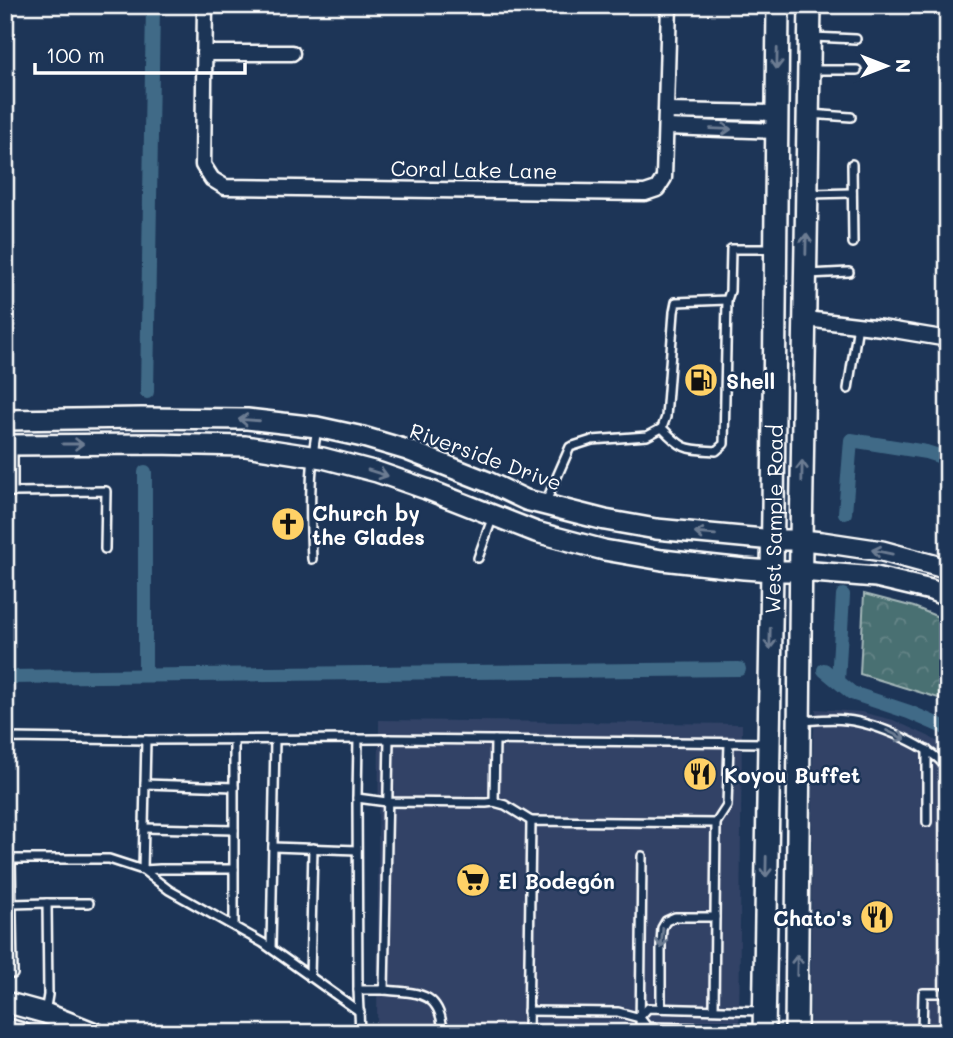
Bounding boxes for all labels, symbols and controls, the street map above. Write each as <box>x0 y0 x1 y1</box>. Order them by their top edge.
scale bar <box>35 32 245 76</box>
north arrow <box>852 32 922 102</box>
text: 100 m <box>46 41 105 68</box>
one-way arrow <box>771 47 784 70</box>
text: N <box>891 59 916 73</box>
one-way arrow <box>710 123 733 136</box>
street label: Coral Lake Lane <box>390 154 558 184</box>
one-way arrow <box>799 233 813 256</box>
fuel station icon: Shell <box>682 361 720 399</box>
place label: Shell <box>726 367 775 394</box>
one-way arrow <box>239 413 261 426</box>
street label: Riverside Drive <box>406 416 566 496</box>
street label: West Sample Road <box>758 424 787 614</box>
one-way arrow <box>62 438 85 451</box>
one-way arrow <box>796 460 809 483</box>
one-way arrow <box>367 467 389 480</box>
place label: Church by the Glades <box>312 499 425 550</box>
church icon: Church by the Glades <box>269 505 307 543</box>
one-way arrow <box>694 527 717 540</box>
one-way arrow <box>871 544 894 558</box>
one-way arrow <box>764 628 777 651</box>
one-way arrow <box>885 729 906 743</box>
restaurant icon: Koyou Buffet <box>681 755 719 793</box>
place label: Koyou Buffet <box>724 761 860 789</box>
one-way arrow <box>759 855 773 878</box>
supermarket icon: El Bodegón <box>454 861 492 899</box>
place label: El Bodegón <box>498 867 615 894</box>
restaurant icon: Chato's <box>858 898 896 936</box>
place label: Chato's <box>773 904 852 931</box>
one-way arrow <box>655 926 668 949</box>
one-way arrow <box>790 953 803 976</box>

